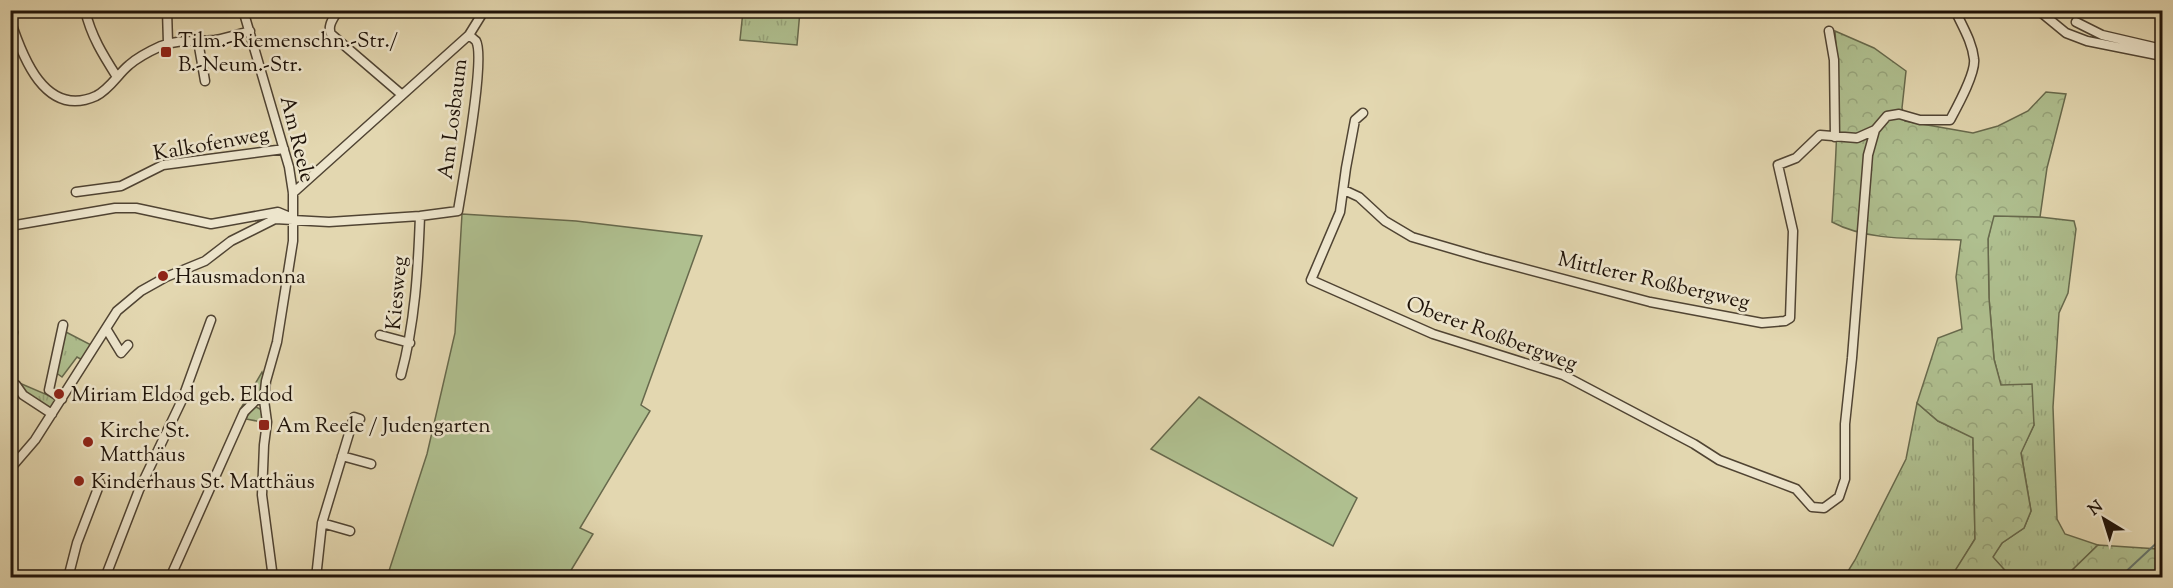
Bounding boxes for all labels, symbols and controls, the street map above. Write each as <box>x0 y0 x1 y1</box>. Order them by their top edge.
place label: Tilm.-Riemenschn.-Str./ B.-Neum.-Str. <box>178 27 398 81</box>
marker: Tilm.-Riemenschn.-Str./ B.-Neum.-Str. <box>159 45 173 59</box>
street label: Am Losbaum <box>432 57 476 181</box>
street label: Am Reele <box>271 93 321 186</box>
street label: Kalkofenweg <box>151 120 272 170</box>
street label: Mittlerer Roßbergweg <box>1555 245 1753 319</box>
street label: Kiesweg <box>380 255 416 331</box>
place label: Hausmadonna <box>175 263 306 293</box>
marker: Hausmadonna <box>156 269 170 283</box>
street label: Oberer Roßbergweg <box>1401 290 1581 380</box>
place label: Miriam Eldod geb. Eldod <box>71 381 293 411</box>
marker: Miriam Eldod geb. Eldod <box>52 387 66 401</box>
place label: Am Reele / Judengarten <box>276 412 491 442</box>
place label: Kirche St. Matthäus <box>100 417 190 471</box>
marker: Am Reele / Judengarten <box>257 418 271 432</box>
marker: Kirche St. Matthäus <box>81 435 95 449</box>
place label: Kinderhaus St. Matthäus <box>91 468 315 498</box>
marker: Kinderhaus St. Matthäus <box>72 474 86 488</box>
north arrow <box>2074 489 2134 549</box>
text: N <box>2084 496 2109 522</box>

